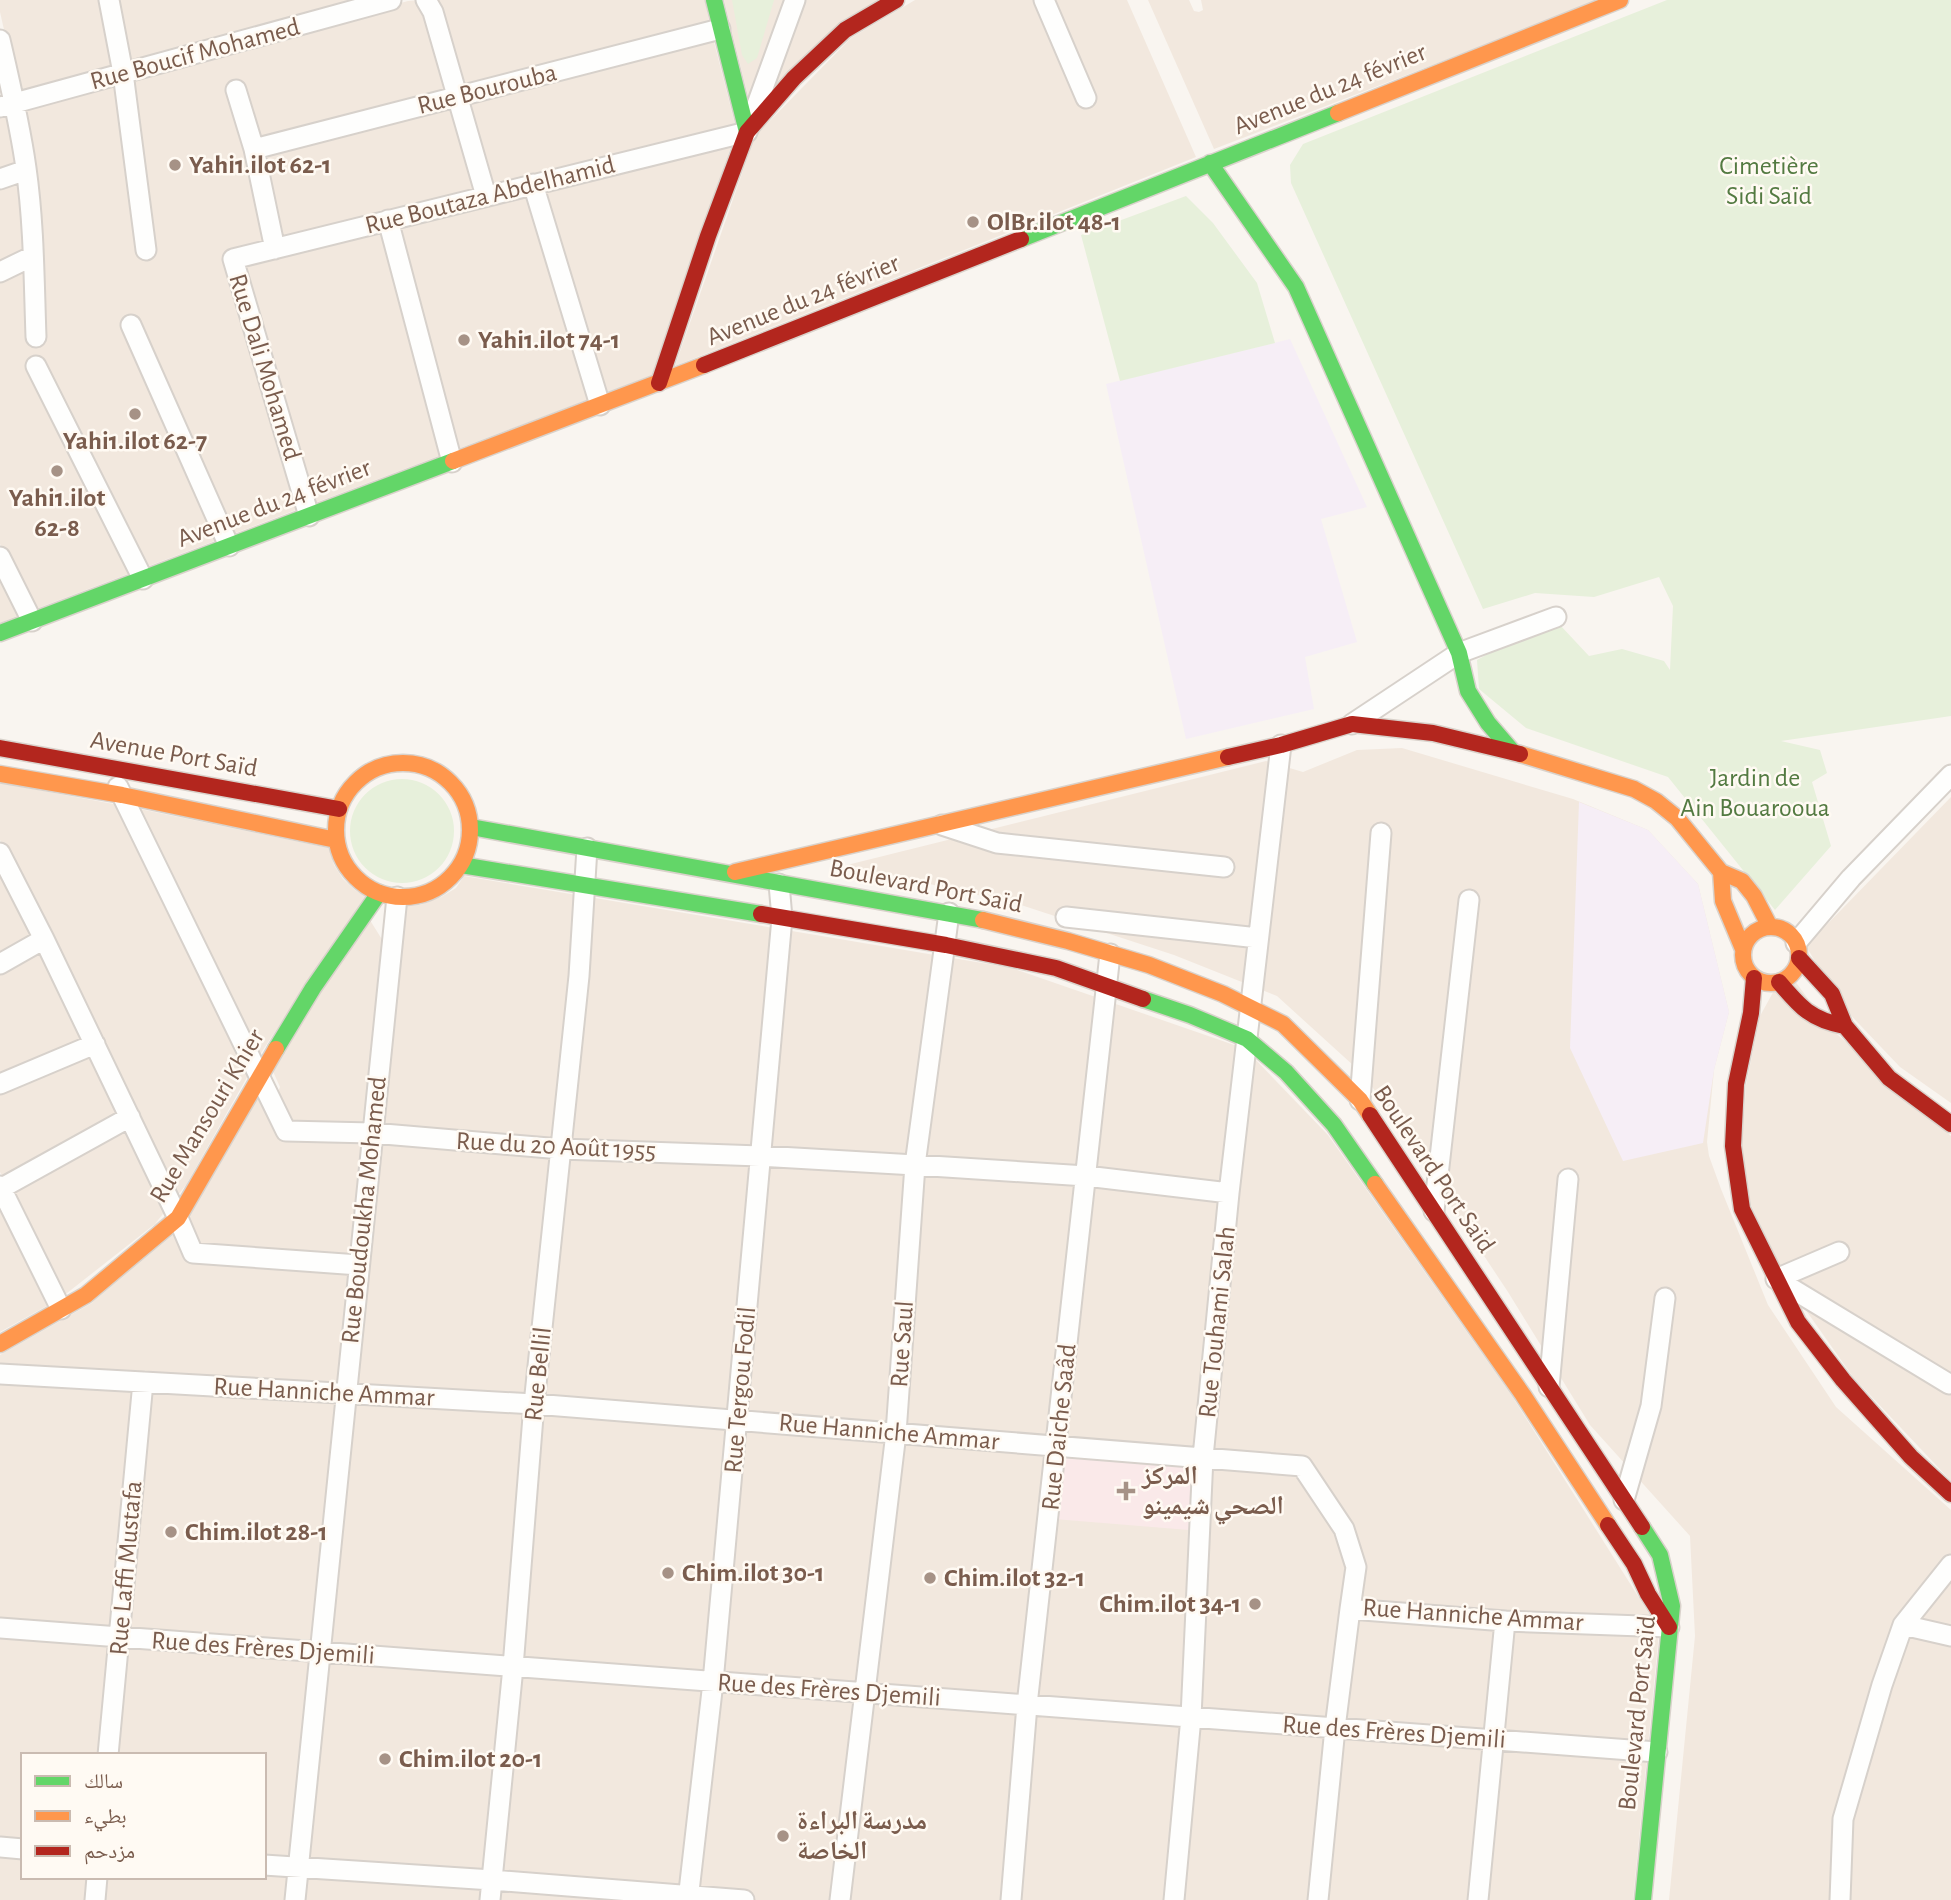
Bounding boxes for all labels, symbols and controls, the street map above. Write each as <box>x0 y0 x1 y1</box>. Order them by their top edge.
street label: Rue Boucif Mohamed <box>87 14 303 94</box>
street label: Avenue du 24 février <box>1230 38 1431 139</box>
street label: Rue Bourouba <box>415 59 559 119</box>
street label: Rue Boutaza Abdelhamid <box>362 151 618 239</box>
place label: Yahi1.ilot 62-1 <box>189 152 331 178</box>
park label: Cimetière Sidi Saïd <box>1719 153 1819 209</box>
marker: Yahi1.ilot 62-1 <box>167 157 183 173</box>
place label: OlBr.ilot 48-1 <box>987 209 1121 235</box>
marker: OlBr.ilot 48-1 <box>965 214 981 230</box>
street label: Avenue du 24 février <box>703 249 904 350</box>
street label: Rue Dali Mohamed <box>224 271 306 463</box>
place label: Yahi1.ilot 74-1 <box>478 327 620 353</box>
marker: Yahi1.ilot 74-1 <box>456 332 472 348</box>
marker: Yahi1.ilot 62-7 <box>127 406 143 422</box>
place label: Yahi1.ilot 62-7 <box>63 428 207 454</box>
street label: Avenue du 24 février <box>174 454 375 552</box>
marker: Yahi1.ilot 62-8 <box>49 463 65 479</box>
place label: Yahi1.ilot 62-8 <box>9 485 105 541</box>
street label: Avenue Port Saïd <box>88 726 260 782</box>
park label: Jardin de Ain Bouarooua <box>1680 765 1830 821</box>
street label: Boulevard Port Saïd <box>827 855 1025 917</box>
street label: Rue Mansouri Khier <box>145 1024 269 1207</box>
street label: Rue Boudoukha Mohamed <box>337 1075 391 1345</box>
street label: Boulevard Port Saïd <box>1368 1080 1500 1258</box>
street label: Rue du 20 Août 1955 <box>455 1128 657 1164</box>
street label: Rue Touhami Salah <box>1194 1225 1240 1419</box>
street label: Rue Saul <box>886 1300 918 1388</box>
street label: Rue Tergou Fodil <box>720 1306 760 1474</box>
street label: Rue Bellil <box>520 1326 556 1422</box>
street label: Rue Daiche Saâd <box>1037 1342 1081 1512</box>
street label: Rue Hanniche Ammar <box>213 1373 436 1411</box>
street label: Rue Hanniche Ammar <box>778 1409 1001 1455</box>
place label: المركز الصحي شيمينو <box>1141 1463 1284 1525</box>
street label: Rue Laffi Mustafa <box>105 1480 147 1656</box>
marker: المركز الصحي شيمينو <box>1116 1481 1136 1501</box>
place label: Chim.ilot 28-1 <box>185 1519 328 1545</box>
marker: Chim.ilot 28-1 <box>163 1524 179 1540</box>
place label: Chim.ilot 30-1 <box>682 1560 824 1586</box>
marker: Chim.ilot 30-1 <box>660 1565 676 1581</box>
place label: Chim.ilot 32-1 <box>944 1565 1085 1591</box>
marker: Chim.ilot 32-1 <box>922 1570 938 1586</box>
place label: Chim.ilot 34-1 <box>1099 1591 1241 1617</box>
street label: Rue Hanniche Ammar <box>1362 1594 1585 1636</box>
marker: Chim.ilot 34-1 <box>1247 1596 1263 1612</box>
street label: Boulevard Port Saïd <box>1614 1614 1660 1812</box>
street label: Rue des Frères Djemili <box>150 1627 376 1669</box>
street label: Rue des Frères Djemili <box>716 1669 942 1711</box>
street label: Rue des Frères Djemili <box>1281 1711 1507 1753</box>
place label: Chim.ilot 20-1 <box>399 1746 542 1772</box>
marker: Chim.ilot 20-1 <box>377 1751 393 1767</box>
legend <box>21 1753 266 1879</box>
text: سالك <box>84 1771 123 1792</box>
text: بطيء <box>84 1806 127 1832</box>
place label: مدرسة البراءة الخاصة <box>797 1808 927 1864</box>
marker: مدرسة البراءة الخاصة <box>775 1828 791 1844</box>
text: مزدحم <box>84 1841 135 1865</box>

